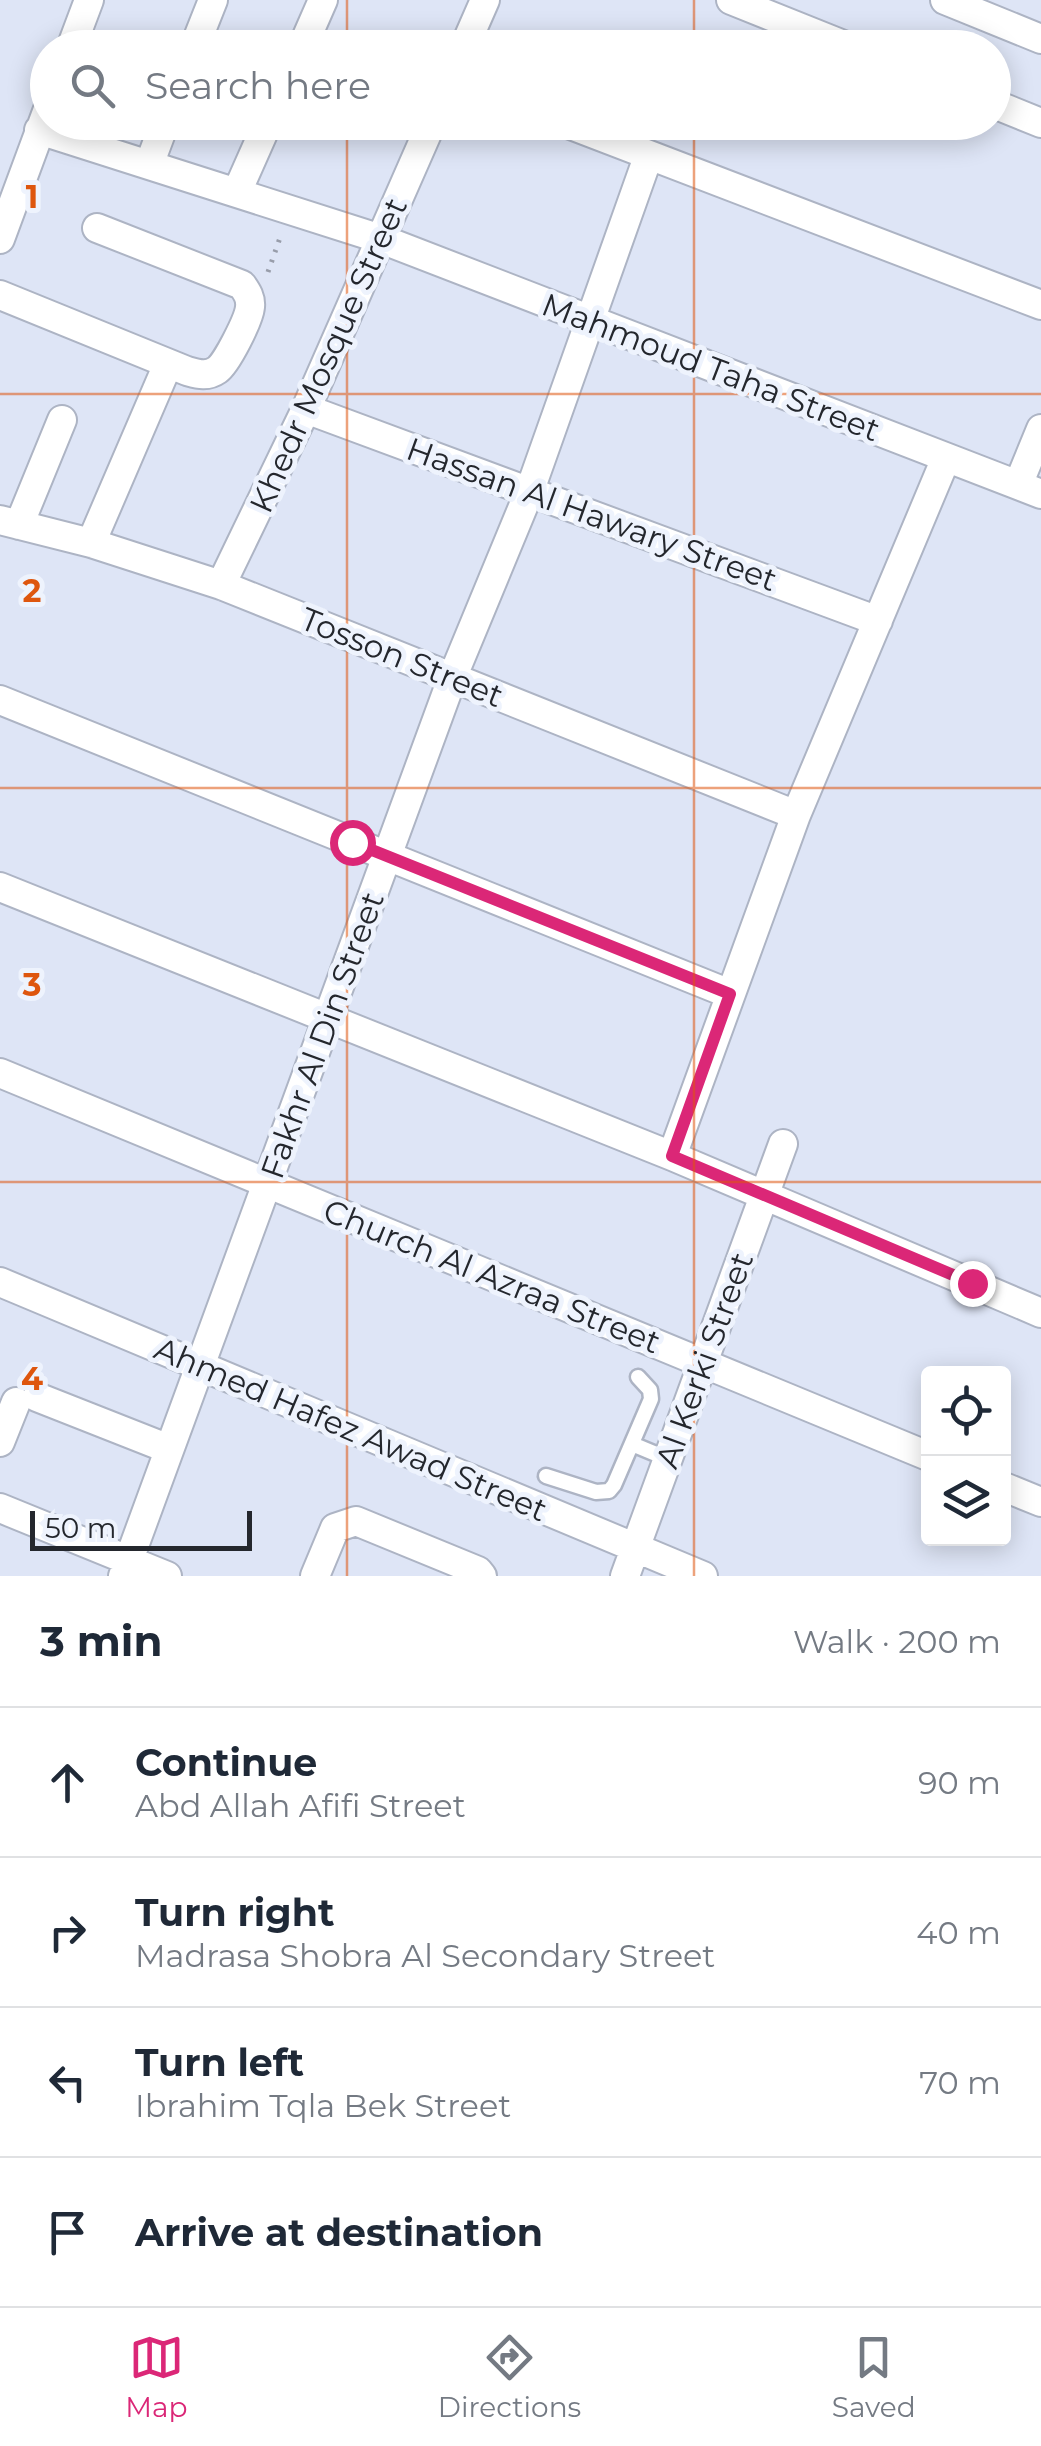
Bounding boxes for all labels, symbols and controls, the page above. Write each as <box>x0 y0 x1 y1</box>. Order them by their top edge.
search box <box>30 30 1011 140</box>
icon: search <box>65 58 120 113</box>
text: Search here <box>145 62 371 109</box>
text: 1 <box>26 177 38 216</box>
street label: Khedr Mosque Street <box>241 192 415 518</box>
street label: Mahmoud Taha Street <box>537 285 885 449</box>
street label: Hassan Al Hawary Street <box>402 429 782 599</box>
text: 2 <box>23 571 41 610</box>
street label: Tosson Street <box>295 599 509 715</box>
route start <box>330 820 376 866</box>
street label: Fakhr Al Din Street <box>252 886 392 1184</box>
text: 3 <box>22 965 41 1004</box>
street label: Church Al Azraa Street <box>318 1191 666 1361</box>
street label: Al Kerki Street <box>647 1247 761 1473</box>
route end <box>950 1261 996 1307</box>
street label: Ahmed Hafez Awad Street <box>149 1328 553 1530</box>
text: 4 <box>21 1359 43 1398</box>
map controls <box>921 1366 1011 1546</box>
button: locate <box>921 1366 1011 1456</box>
button: layers <box>921 1456 1011 1546</box>
scale bar <box>30 1506 252 1550</box>
text: 50 m <box>45 1511 116 1545</box>
text: 3 min <box>40 1615 162 1667</box>
text: Walk · 200 m <box>793 1622 1001 1661</box>
text: Continue <box>135 1739 317 1786</box>
icon: ahead <box>40 1755 95 1810</box>
text: 90 m <box>918 1763 1001 1802</box>
text: Abd Allah Afifi Street <box>135 1786 466 1825</box>
text: Turn right <box>135 1889 334 1936</box>
icon: right <box>40 1905 95 1960</box>
text: 40 m <box>916 1913 1001 1952</box>
text: Madrasa Shobra Al Secondary Street <box>135 1936 715 1975</box>
text: Turn left <box>135 2039 304 2086</box>
icon: left <box>40 2055 95 2110</box>
text: 70 m <box>919 2063 1001 2102</box>
text: Ibrahim Tqla Bek Street <box>135 2086 511 2125</box>
icon: arrive <box>40 2205 95 2260</box>
text: Arrive at destination <box>135 2209 543 2256</box>
tab: Map <box>125 2330 187 2424</box>
tab: Directions <box>438 2330 581 2424</box>
tab: Saved <box>832 2330 916 2424</box>

